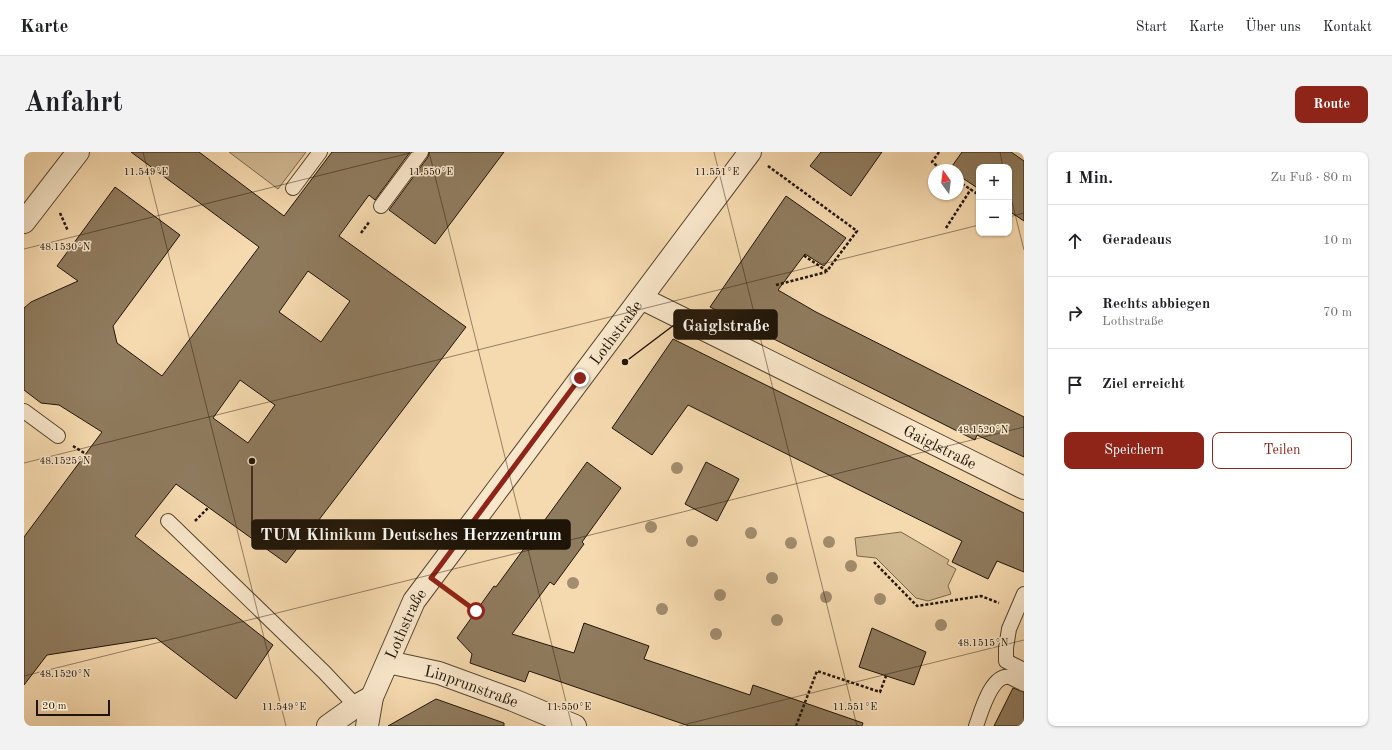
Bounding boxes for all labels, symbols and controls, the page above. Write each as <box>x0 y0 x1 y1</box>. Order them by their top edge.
text: Karte <box>20 18 68 37</box>
text: Start <box>1136 20 1167 34</box>
text: Karte <box>1189 20 1224 34</box>
text: Über uns <box>1246 20 1301 34</box>
text: Kontakt <box>1323 20 1372 34</box>
button: Route <box>1295 86 1368 123</box>
text: Anfahrt <box>24 90 123 118</box>
north arrow <box>928 164 964 200</box>
map controls <box>976 164 1012 236</box>
button: + <box>976 164 1012 200</box>
text: 11.549°E <box>124 167 168 177</box>
text: 11.550°E <box>409 167 453 177</box>
text: 11.551°E <box>695 167 739 177</box>
text: 1 Min. <box>1064 170 1113 187</box>
text: Zu Fuß · 80 m <box>1270 171 1352 184</box>
button: − <box>976 200 1012 236</box>
icon: ahead <box>1064 230 1086 252</box>
text: Geradeaus <box>1102 233 1171 248</box>
text: 10 m <box>1323 234 1352 247</box>
text: 48.1530°N <box>39 242 91 252</box>
text: Rechts abbiegen <box>1102 297 1210 312</box>
street label: Lothstraße <box>588 298 646 369</box>
icon: right <box>1064 302 1086 324</box>
text: 70 m <box>1323 306 1352 319</box>
callout: Gaiglstraße <box>674 310 777 339</box>
text: Lothstraße <box>1102 315 1164 328</box>
text: Gaiglstraße <box>682 318 770 335</box>
route end <box>571 369 589 387</box>
icon: arrive <box>1064 374 1086 396</box>
text: Ziel erreicht <box>1102 377 1185 392</box>
street label: Gaiglstraße <box>900 423 979 473</box>
text: 48.1520°N <box>957 425 1009 435</box>
button: Speichern <box>1064 432 1204 469</box>
button: Teilen <box>1212 432 1352 469</box>
text: 48.1525°N <box>39 456 91 466</box>
callout: TUM Klinikum Deutsches Herzzentrum <box>252 520 570 549</box>
text: TUM Klinikum Deutsches Herzzentrum <box>260 527 562 544</box>
street label: Lothstraße <box>384 586 430 662</box>
route start <box>467 602 485 620</box>
text: 48.1515°N <box>957 638 1009 648</box>
street label: Linprunstraße <box>423 664 520 711</box>
text: 48.1520°N <box>39 669 91 679</box>
scale bar <box>36 698 110 717</box>
text: 20 m <box>42 701 67 712</box>
text: 11.549°E <box>262 702 306 712</box>
text: 11.550°E <box>547 702 591 712</box>
text: 11.551°E <box>833 702 877 712</box>

